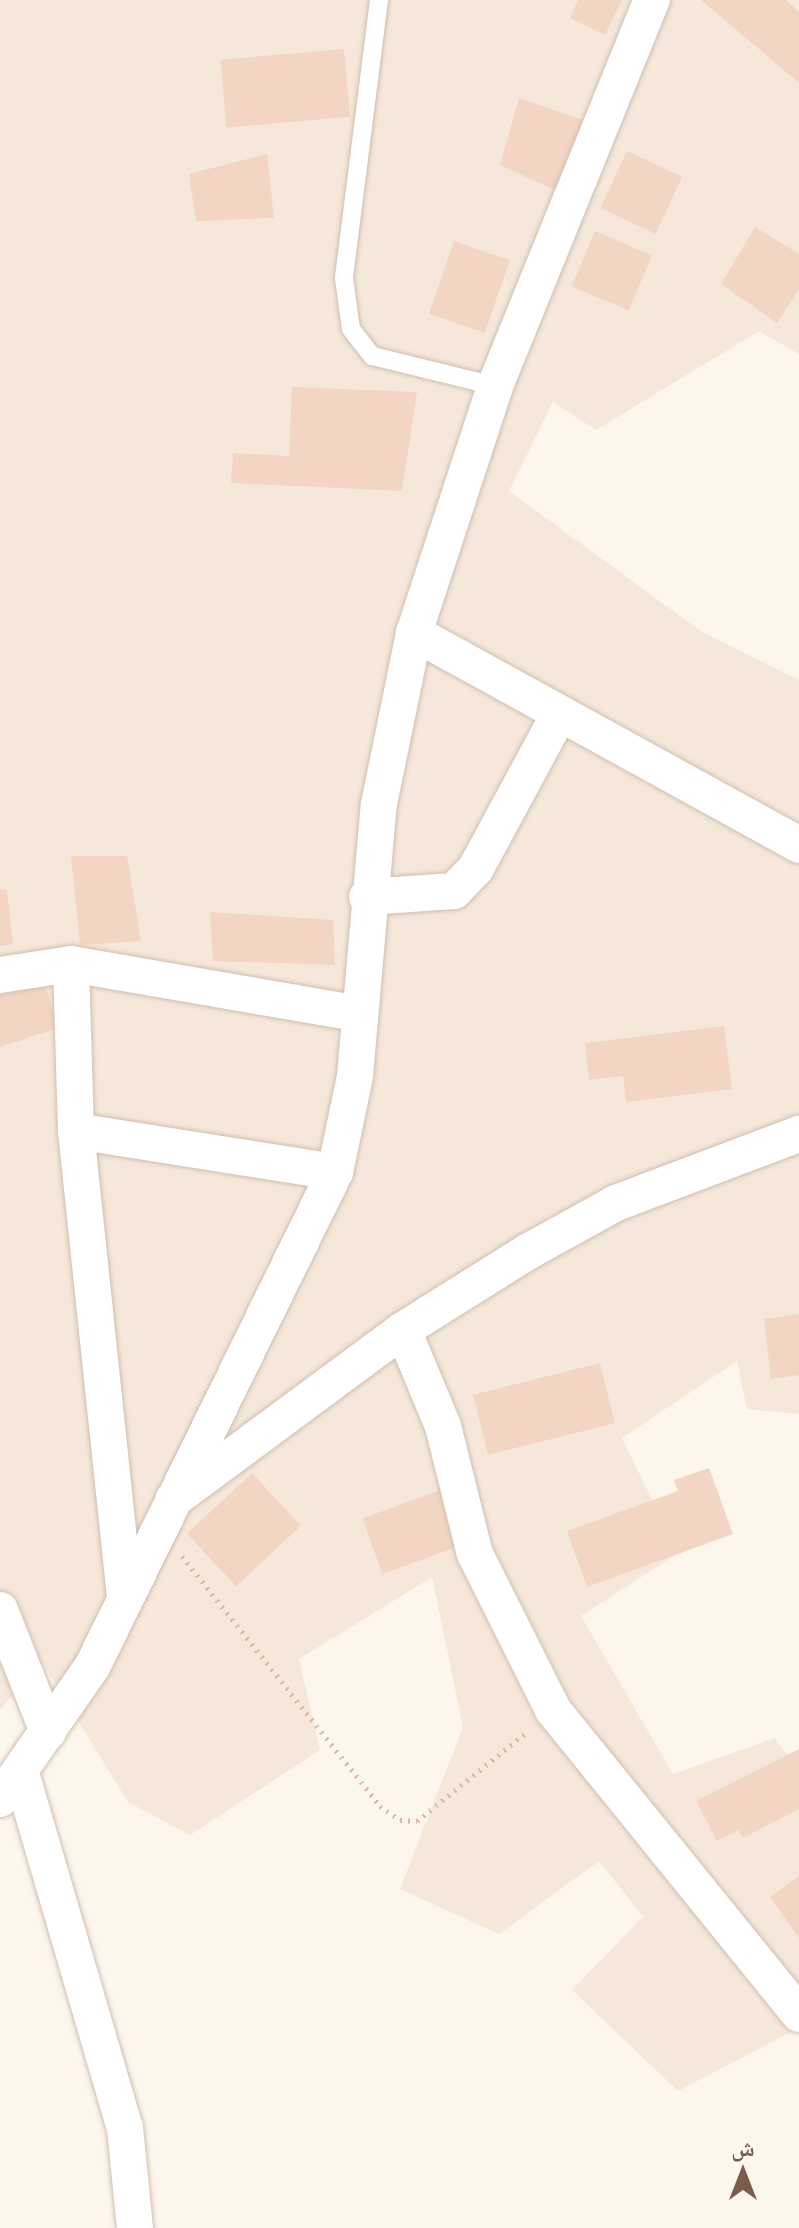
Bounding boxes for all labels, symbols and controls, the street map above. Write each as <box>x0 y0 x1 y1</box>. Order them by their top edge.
north arrow <box>703 2132 783 2212</box>
text: ش <box>731 2134 755 2162</box>

